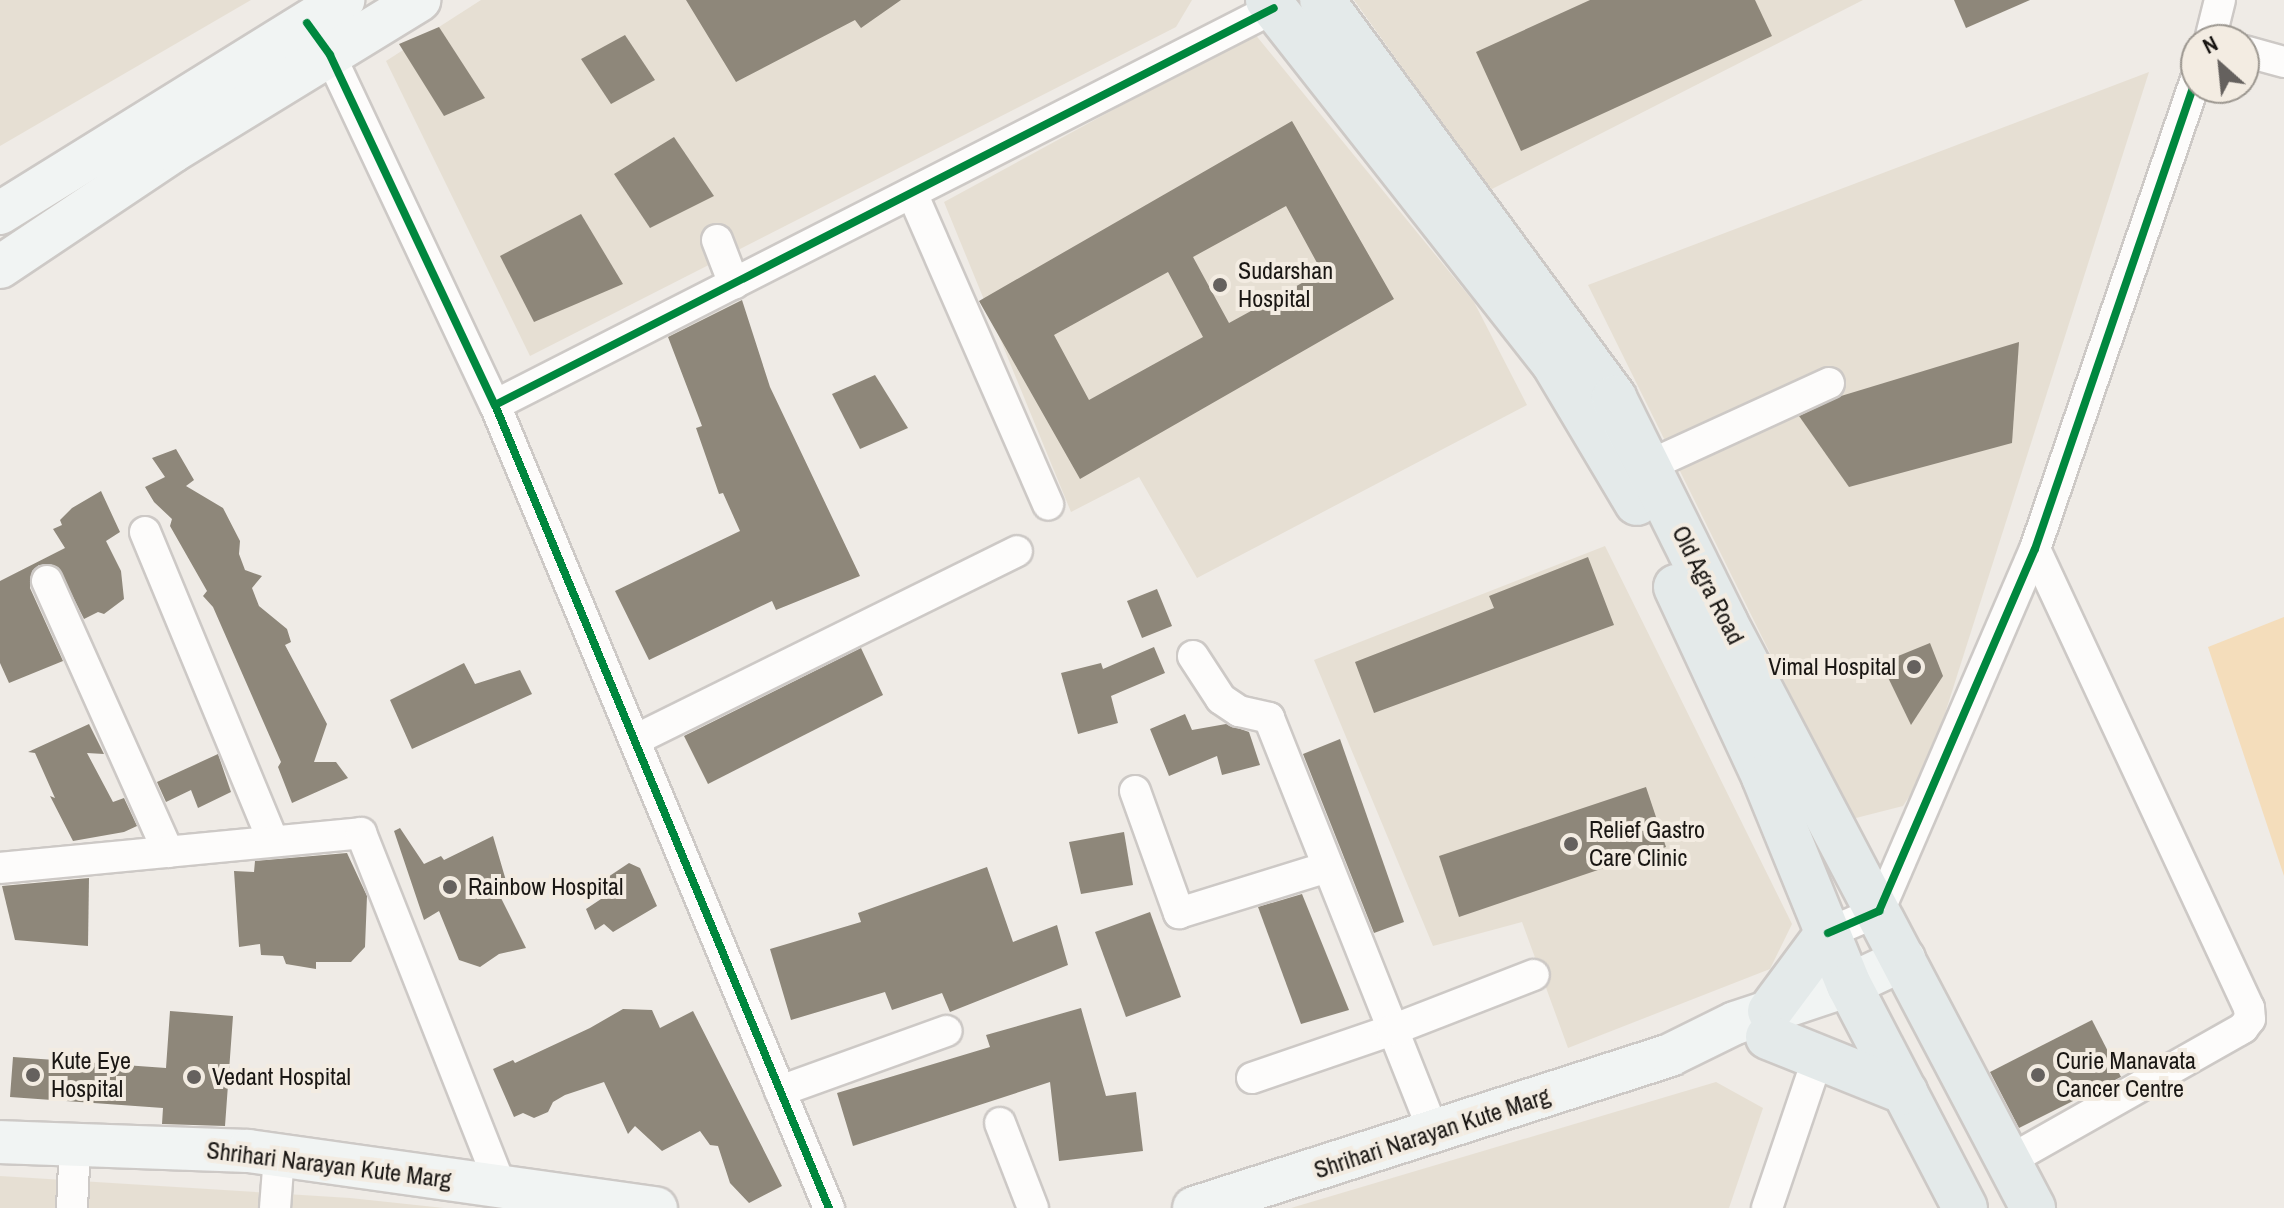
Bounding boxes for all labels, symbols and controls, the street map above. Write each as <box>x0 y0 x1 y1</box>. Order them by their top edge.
north arrow <box>2180 24 2260 104</box>
text: N <box>2197 28 2223 61</box>
place label: Sudarshan Hospital <box>1238 257 1333 313</box>
marker: Sudarshan Hospital <box>1209 274 1231 296</box>
street label: Old Agra Road <box>1666 520 1750 650</box>
place label: Vimal Hospital <box>1768 653 1896 681</box>
marker: Vimal Hospital <box>1903 656 1925 678</box>
place label: Relief Gastro Care Clinic <box>1589 816 1705 872</box>
marker: Relief Gastro Care Clinic <box>1560 833 1582 855</box>
place label: Rainbow Hospital <box>468 873 623 901</box>
marker: Rainbow Hospital <box>439 876 461 898</box>
place label: Kute Eye Hospital <box>51 1047 131 1103</box>
place label: Curie Manavata Cancer Centre <box>2056 1047 2196 1103</box>
place label: Vedant Hospital <box>212 1063 351 1091</box>
marker: Kute Eye Hospital <box>22 1064 44 1086</box>
marker: Curie Manavata Cancer Centre <box>2027 1064 2049 1086</box>
marker: Vedant Hospital <box>183 1066 205 1088</box>
street label: Shrihari Narayan Kute Marg <box>1311 1081 1553 1185</box>
street label: Shrihari Narayan Kute Marg <box>205 1136 453 1194</box>

